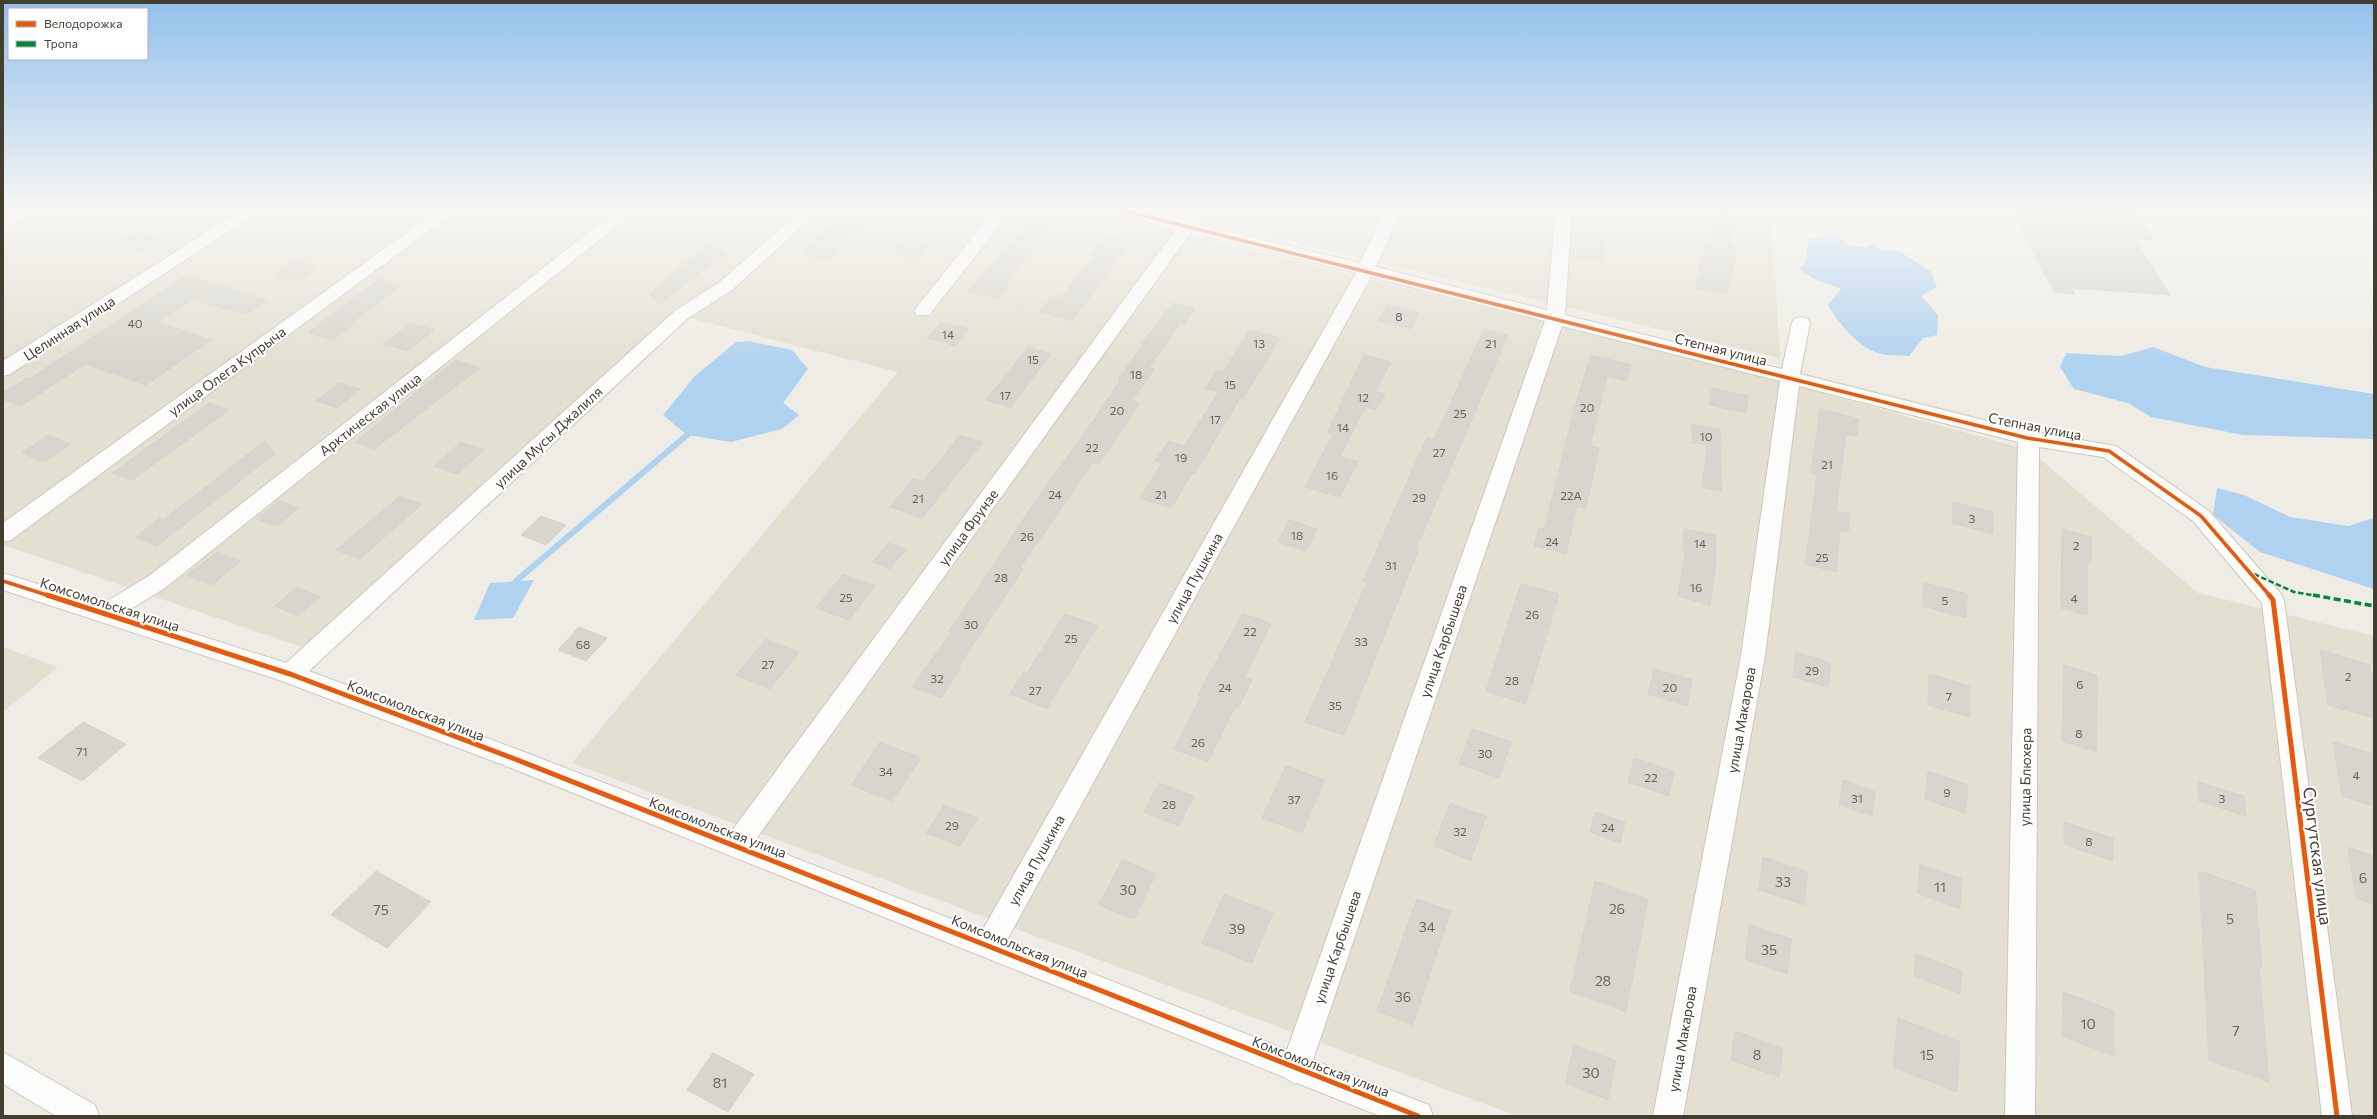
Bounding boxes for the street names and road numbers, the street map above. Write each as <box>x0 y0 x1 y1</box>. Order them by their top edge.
street label: Целинная улица <box>20 292 118 364</box>
street label: улица Олега Купрыча <box>165 323 289 419</box>
street label: Степная улица <box>1673 329 1769 369</box>
street label: Арктическая улица <box>316 369 424 459</box>
street label: улица Мусы Джалиля <box>490 383 606 491</box>
street label: Степная улица <box>1987 409 2083 443</box>
street label: улица Фрунзе <box>935 485 1001 569</box>
street label: улица Пушкина <box>1162 530 1226 626</box>
street label: Комсомольская улица <box>38 573 182 635</box>
street label: улица Карбышева <box>1416 582 1470 700</box>
street label: улица Макарова <box>1723 666 1759 774</box>
street label: Комсомольская улица <box>345 676 487 744</box>
street label: улица Блюхера <box>2016 727 2034 827</box>
street label: Сургутская улица <box>2299 786 2337 926</box>
street label: Комсомольская улица <box>647 793 789 861</box>
street label: улица Пушкина <box>1004 812 1068 908</box>
street label: улица Карбышева <box>1310 888 1364 1006</box>
street label: Комсомольская улица <box>949 911 1091 981</box>
street label: улица Макарова <box>1664 985 1700 1093</box>
street label: Комсомольская улица <box>1250 1032 1392 1100</box>

